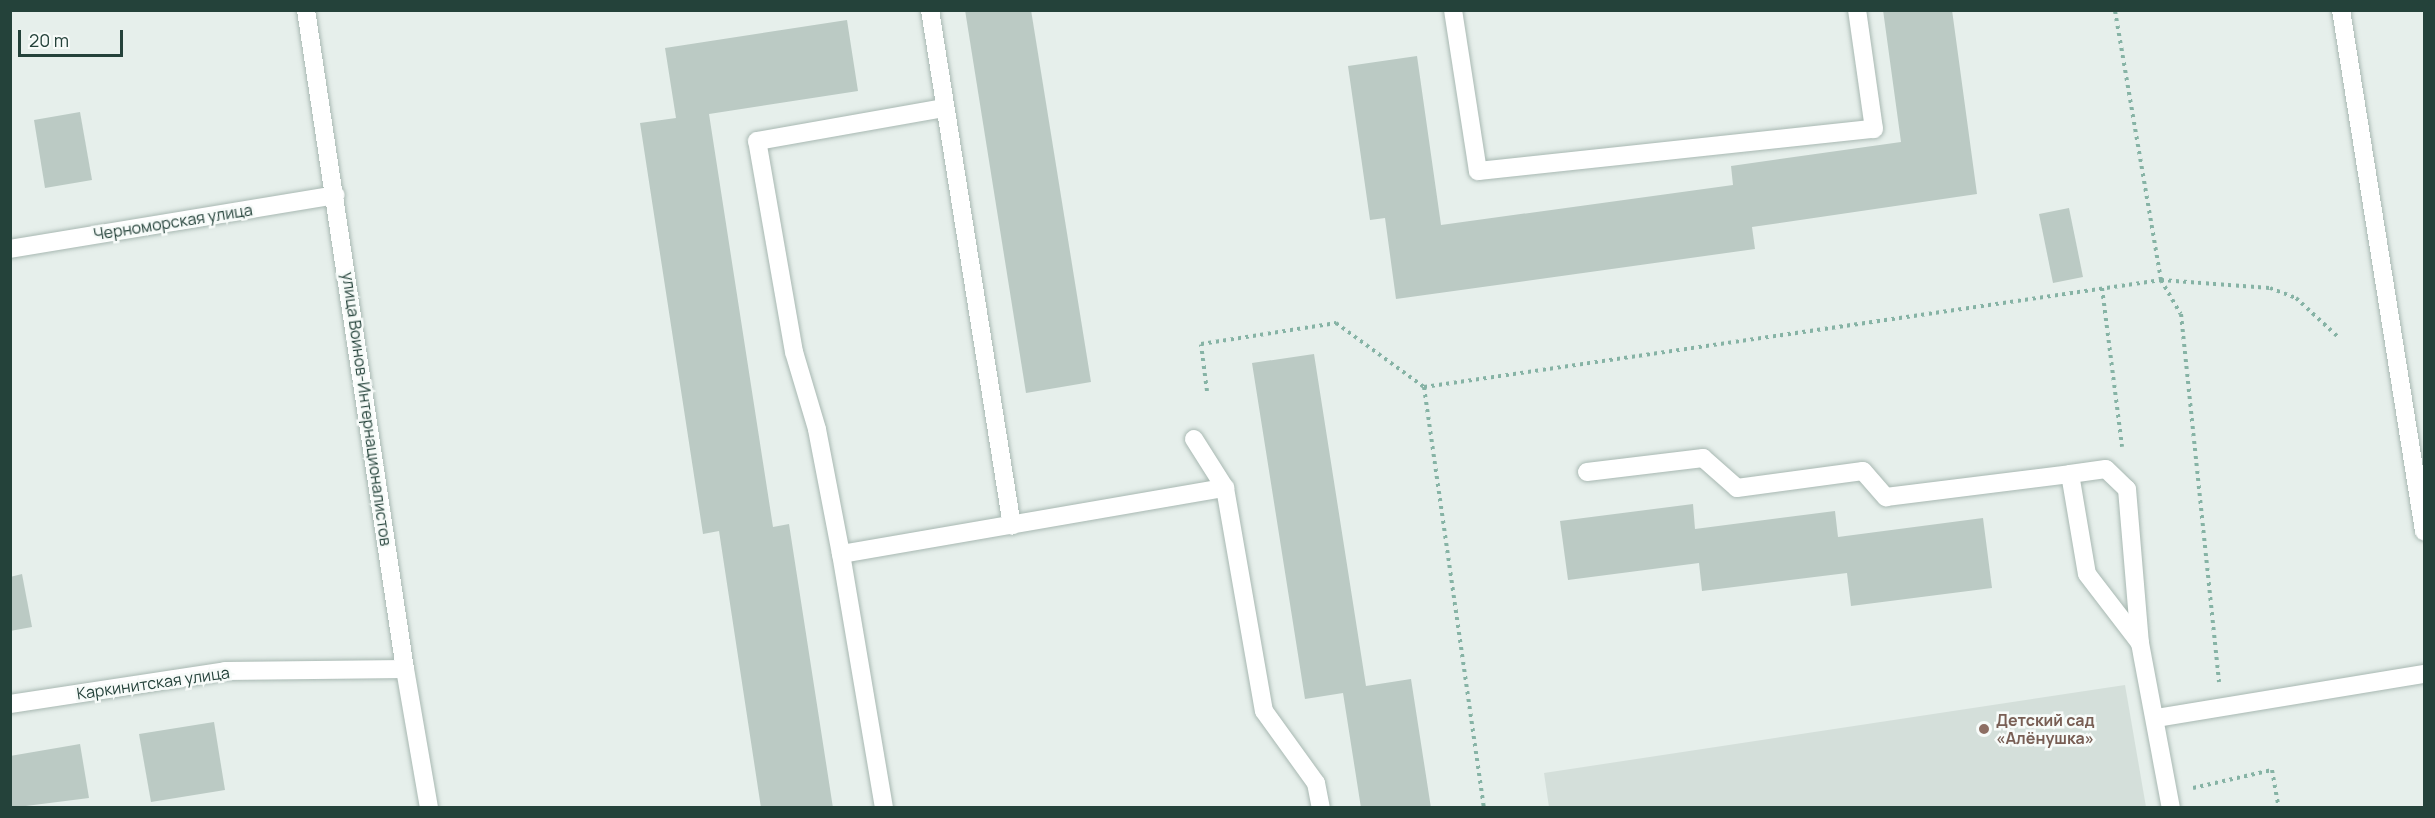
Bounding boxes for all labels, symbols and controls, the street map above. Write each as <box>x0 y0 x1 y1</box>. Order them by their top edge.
scale bar <box>21 18 126 56</box>
text: 20 m <box>29 28 69 52</box>
street label: Черноморская улица <box>92 200 254 244</box>
street label: улица Воинов-Интернационалистов <box>338 271 396 547</box>
street label: Каркинитская улица <box>75 663 231 703</box>
place label: Детский сад «Алёнушка» <box>1996 710 2095 748</box>
marker: Детский сад «Алёнушка» <box>1977 722 1991 736</box>

